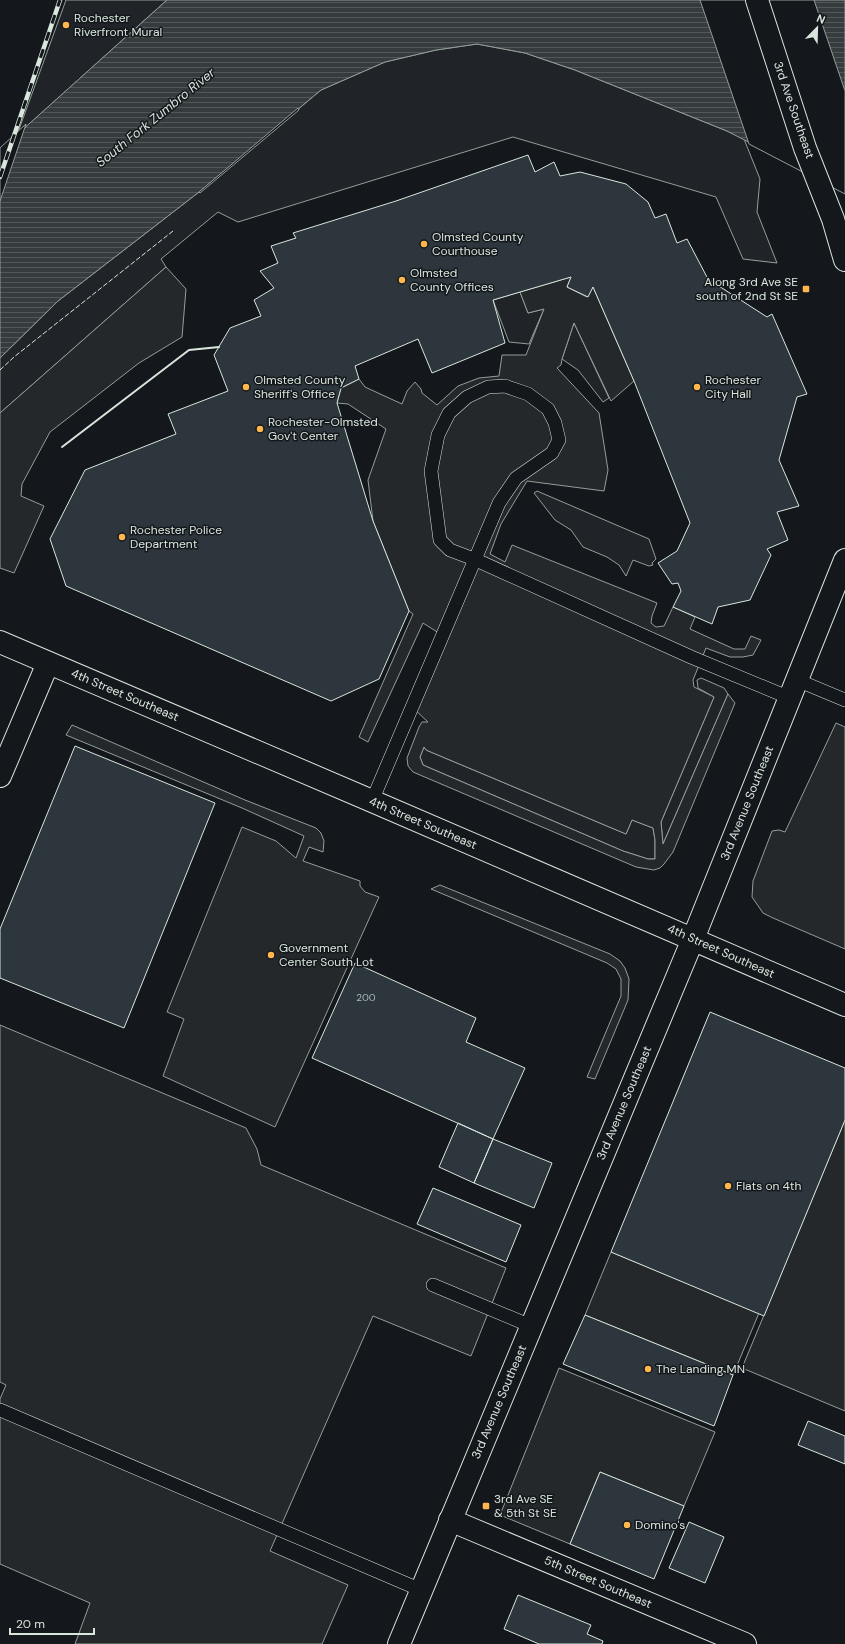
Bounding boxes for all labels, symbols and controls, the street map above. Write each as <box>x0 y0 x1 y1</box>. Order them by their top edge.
north arrow <box>797 8 837 48</box>
place label: Rochester Riverfront Mural <box>74 10 162 40</box>
text: N <box>814 11 827 27</box>
marker: Rochester Riverfront Mural <box>61 20 71 30</box>
street label: 3rd Ave Southeast <box>770 59 818 161</box>
water label: South Fork Zumbro River <box>92 63 219 171</box>
place label: Olmsted County Courthouse <box>432 229 524 259</box>
marker: Olmsted County Courthouse <box>419 239 429 249</box>
place label: Olmsted County Offices <box>410 265 494 295</box>
place label: Along 3rd Ave SE south of 2nd St SE <box>696 274 798 304</box>
marker: Olmsted County Offices <box>397 275 407 285</box>
marker: Along 3rd Ave SE south of 2nd St SE <box>801 284 811 294</box>
place label: Olmsted County Sheriff's Office <box>254 372 346 402</box>
place label: Rochester City Hall <box>705 372 762 402</box>
marker: Olmsted County Sheriff's Office <box>241 382 251 392</box>
marker: Rochester City Hall <box>692 382 702 392</box>
place label: Rochester-Olmsted Gov't Center <box>268 414 378 444</box>
marker: Rochester-Olmsted Gov't Center <box>255 424 265 434</box>
place label: Rochester Police Department <box>130 522 222 552</box>
marker: Rochester Police Department <box>117 532 127 542</box>
street label: 4th Street Southeast <box>69 665 182 725</box>
street label: 3rd Avenue Southeast <box>717 743 777 863</box>
street label: 4th Street Southeast <box>367 793 480 853</box>
street label: 4th Street Southeast <box>665 920 777 982</box>
place label: Government Center South Lot <box>279 940 374 970</box>
marker: Government Center South Lot <box>266 950 276 960</box>
house number: 200 <box>356 991 376 1004</box>
street label: 3rd Avenue Southeast <box>593 1043 655 1162</box>
place label: Flats on 4th <box>736 1178 802 1194</box>
marker: Flats on 4th <box>723 1181 733 1191</box>
street label: 3rd Avenue Southeast <box>468 1342 530 1461</box>
place label: The Landing MN <box>656 1361 745 1377</box>
marker: The Landing MN <box>643 1364 653 1374</box>
place label: 3rd Ave SE & 5th St SE <box>494 1491 557 1521</box>
marker: 3rd Ave SE & 5th St SE <box>481 1501 491 1511</box>
place label: Domino's <box>635 1517 685 1533</box>
marker: Domino's <box>622 1520 632 1530</box>
street label: 5th Street Southeast <box>542 1552 655 1612</box>
scale bar <box>10 1610 94 1636</box>
text: 20 m <box>16 1616 45 1632</box>

